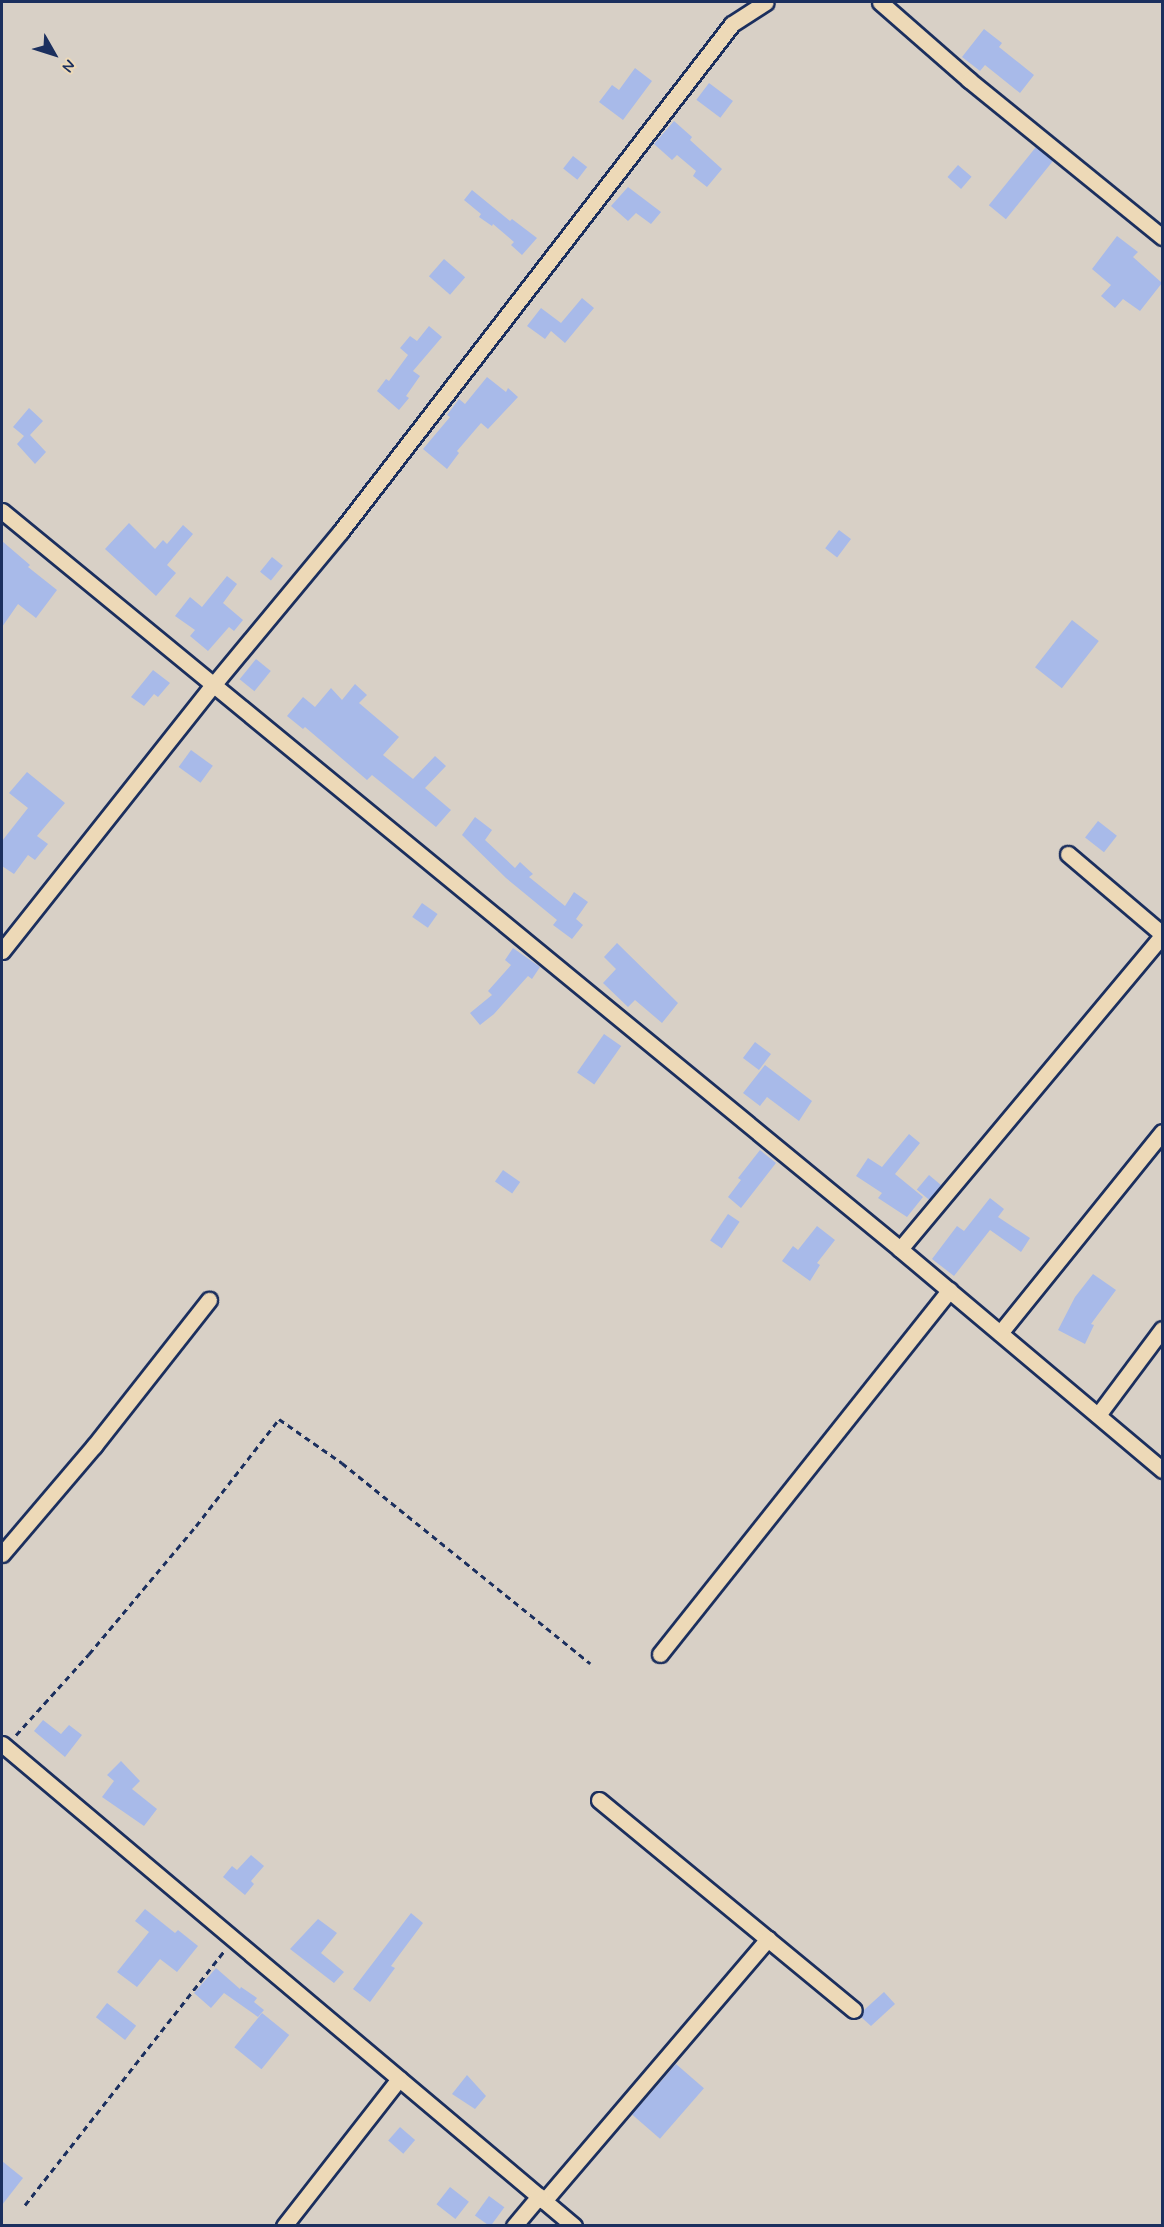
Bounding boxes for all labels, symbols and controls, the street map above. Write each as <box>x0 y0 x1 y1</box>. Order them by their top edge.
north arrow <box>24 24 84 84</box>
text: N <box>57 55 80 76</box>

